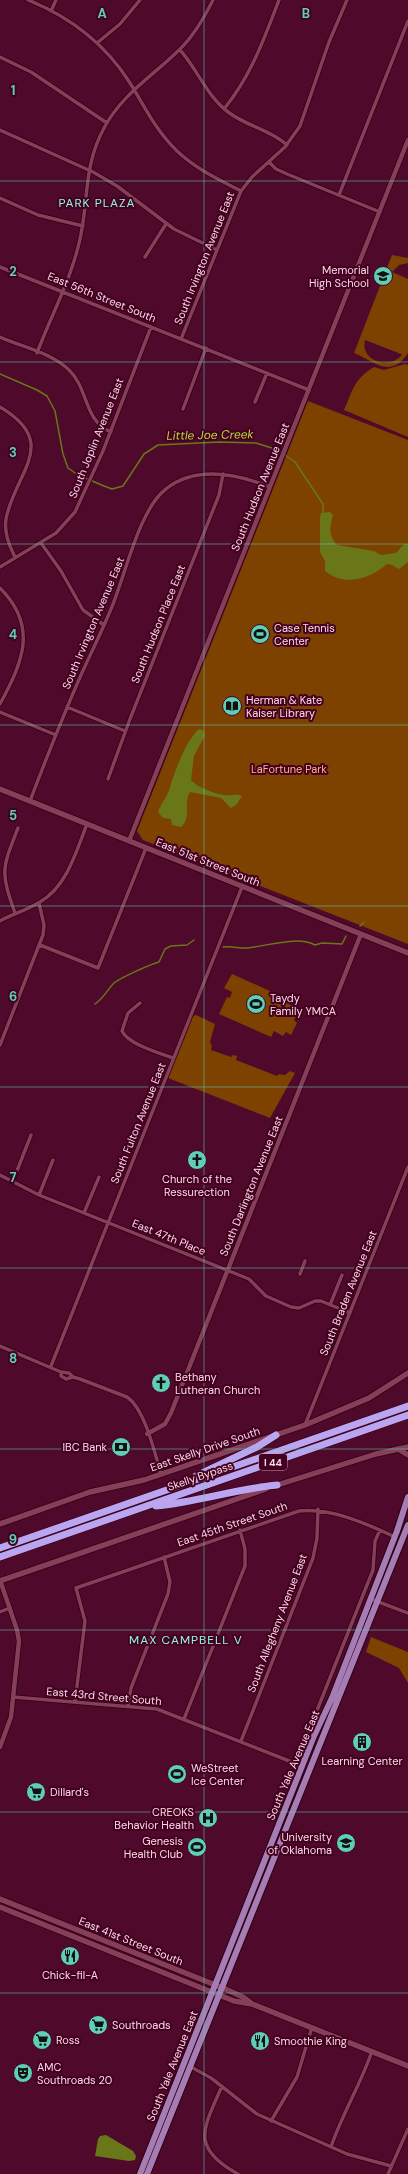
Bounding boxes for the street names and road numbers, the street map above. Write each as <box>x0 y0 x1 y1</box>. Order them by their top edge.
street label: South Irvington Avenue East <box>171 189 237 327</box>
street label: East 56th Street South <box>46 269 158 325</box>
street label: South Joplin Avenue East <box>66 376 126 500</box>
street label: South Hudson Avenue East <box>228 421 292 553</box>
street label: South Irvington Avenue East <box>59 555 127 691</box>
street label: South Hudson Place East <box>128 563 188 685</box>
street label: East 51st Street South <box>154 835 262 889</box>
street label: South Fulton Avenue East <box>107 1060 169 1186</box>
street label: South Darlington Avenue East <box>216 1114 286 1258</box>
street label: East 47th Place <box>130 1216 208 1258</box>
street label: South Braden Avenue East <box>316 1228 380 1358</box>
street label: East Skelly Drive South <box>148 1424 262 1474</box>
road number: I 44 <box>259 1454 287 1470</box>
street label: Skelly Bypass <box>165 1458 235 1494</box>
street label: East 45th Street South <box>175 1499 289 1549</box>
street label: South Allegheny Avenue East <box>244 1552 310 1694</box>
street label: East 43rd Street South <box>46 1684 162 1708</box>
street label: South Yale Avenue East <box>263 1708 323 1822</box>
street label: East 41st Street South <box>77 1914 185 1968</box>
street label: South Yale Avenue East <box>143 2009 201 2123</box>

